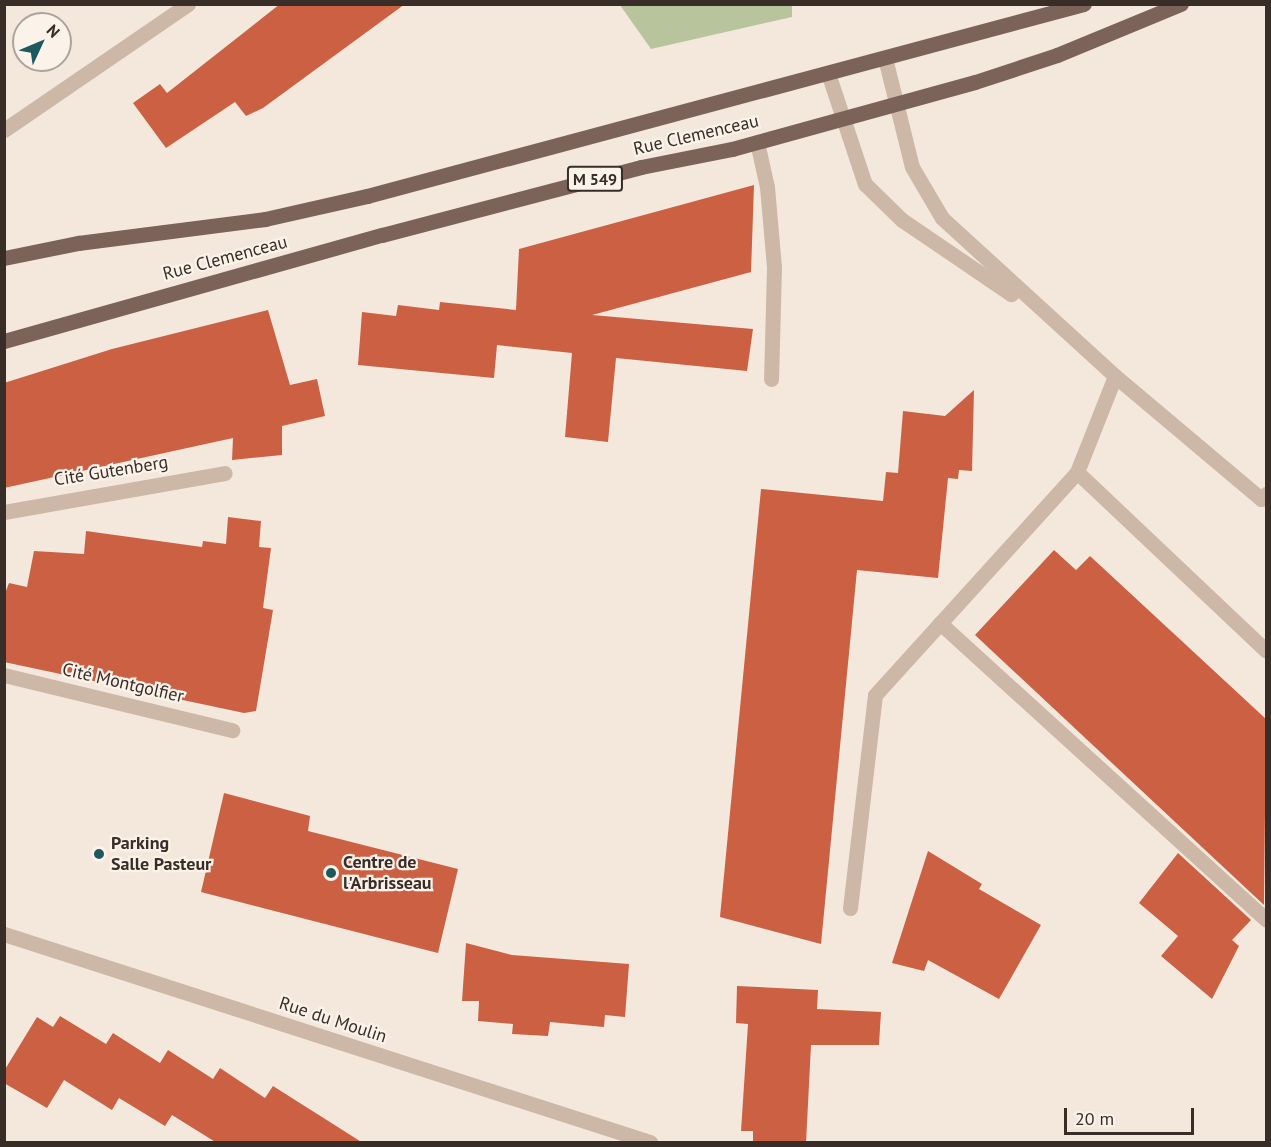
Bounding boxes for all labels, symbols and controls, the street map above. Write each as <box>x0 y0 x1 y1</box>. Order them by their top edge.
north arrow <box>12 12 72 72</box>
text: N <box>43 20 64 42</box>
street label: Rue Clemenceau <box>631 110 761 160</box>
road number: M 549 <box>566 166 624 192</box>
street label: Rue Clemenceau <box>160 231 290 285</box>
street label: Cité Gutenberg <box>52 451 170 491</box>
street label: Cité Montgolfier <box>60 659 186 707</box>
place label: Parking Salle Pasteur <box>111 833 211 876</box>
marker: Parking Salle Pasteur <box>92 847 106 861</box>
place label: Centre de l'Arbrisseau <box>343 852 432 894</box>
marker: Centre de l'Arbrisseau <box>324 866 338 880</box>
street label: Rue du Moulin <box>276 992 390 1048</box>
scale bar <box>1067 1096 1198 1134</box>
text: 20 m <box>1075 1107 1114 1130</box>

